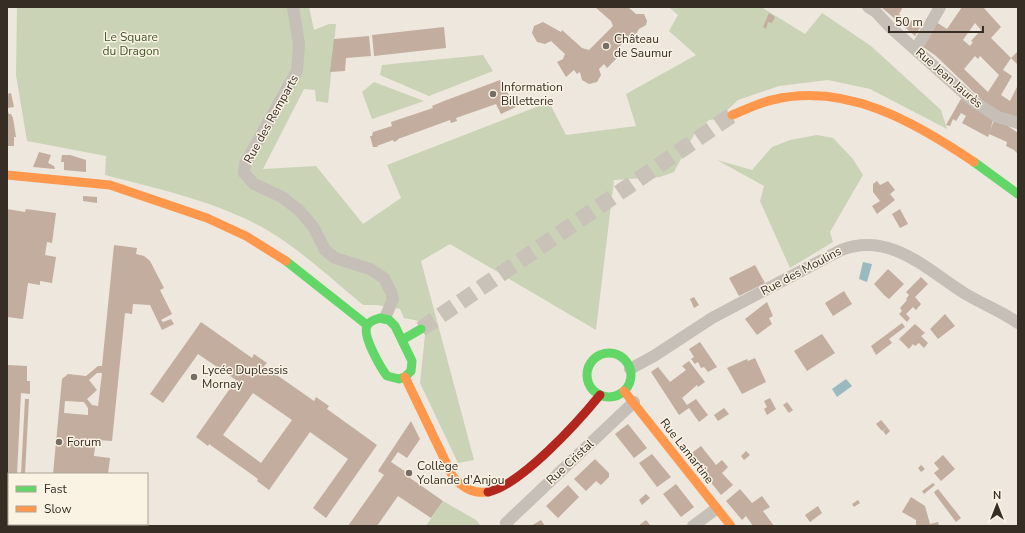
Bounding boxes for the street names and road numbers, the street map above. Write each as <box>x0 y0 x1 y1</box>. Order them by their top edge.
street label: Rue Jean Jaurès <box>912 44 986 112</box>
street label: Rue des Remparts <box>240 72 302 166</box>
street label: Rue des Moulins <box>758 243 844 299</box>
street label: Rue Lamartine <box>657 415 717 487</box>
street label: Rue Cristal <box>543 436 597 488</box>

